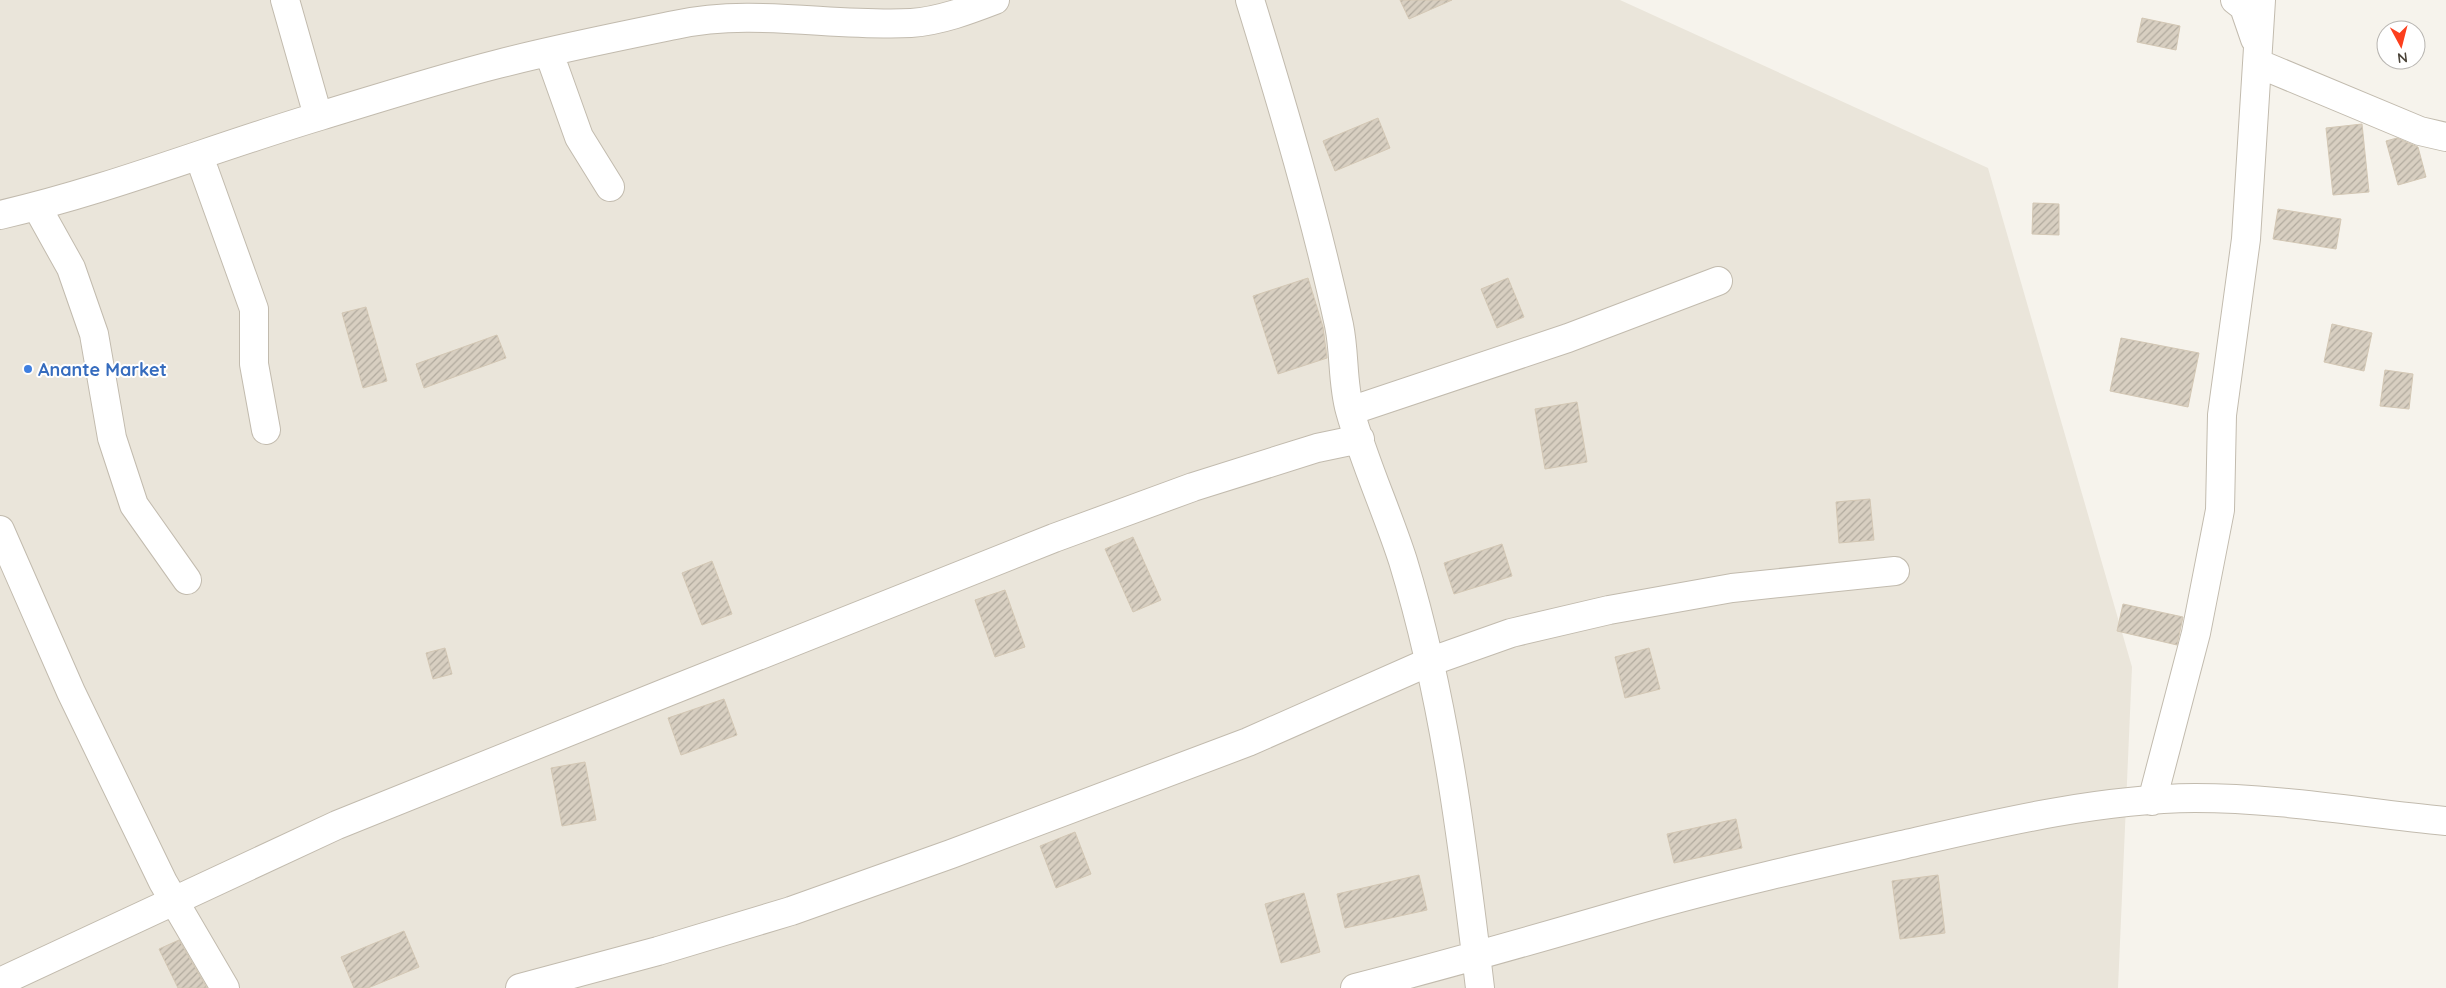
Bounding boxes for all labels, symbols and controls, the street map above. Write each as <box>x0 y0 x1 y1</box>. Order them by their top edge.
north arrow <box>2376 20 2426 70</box>
text: N <box>2396 48 2409 67</box>
place label: Anante Market <box>38 358 167 381</box>
marker: Anante Market <box>22 363 34 375</box>

